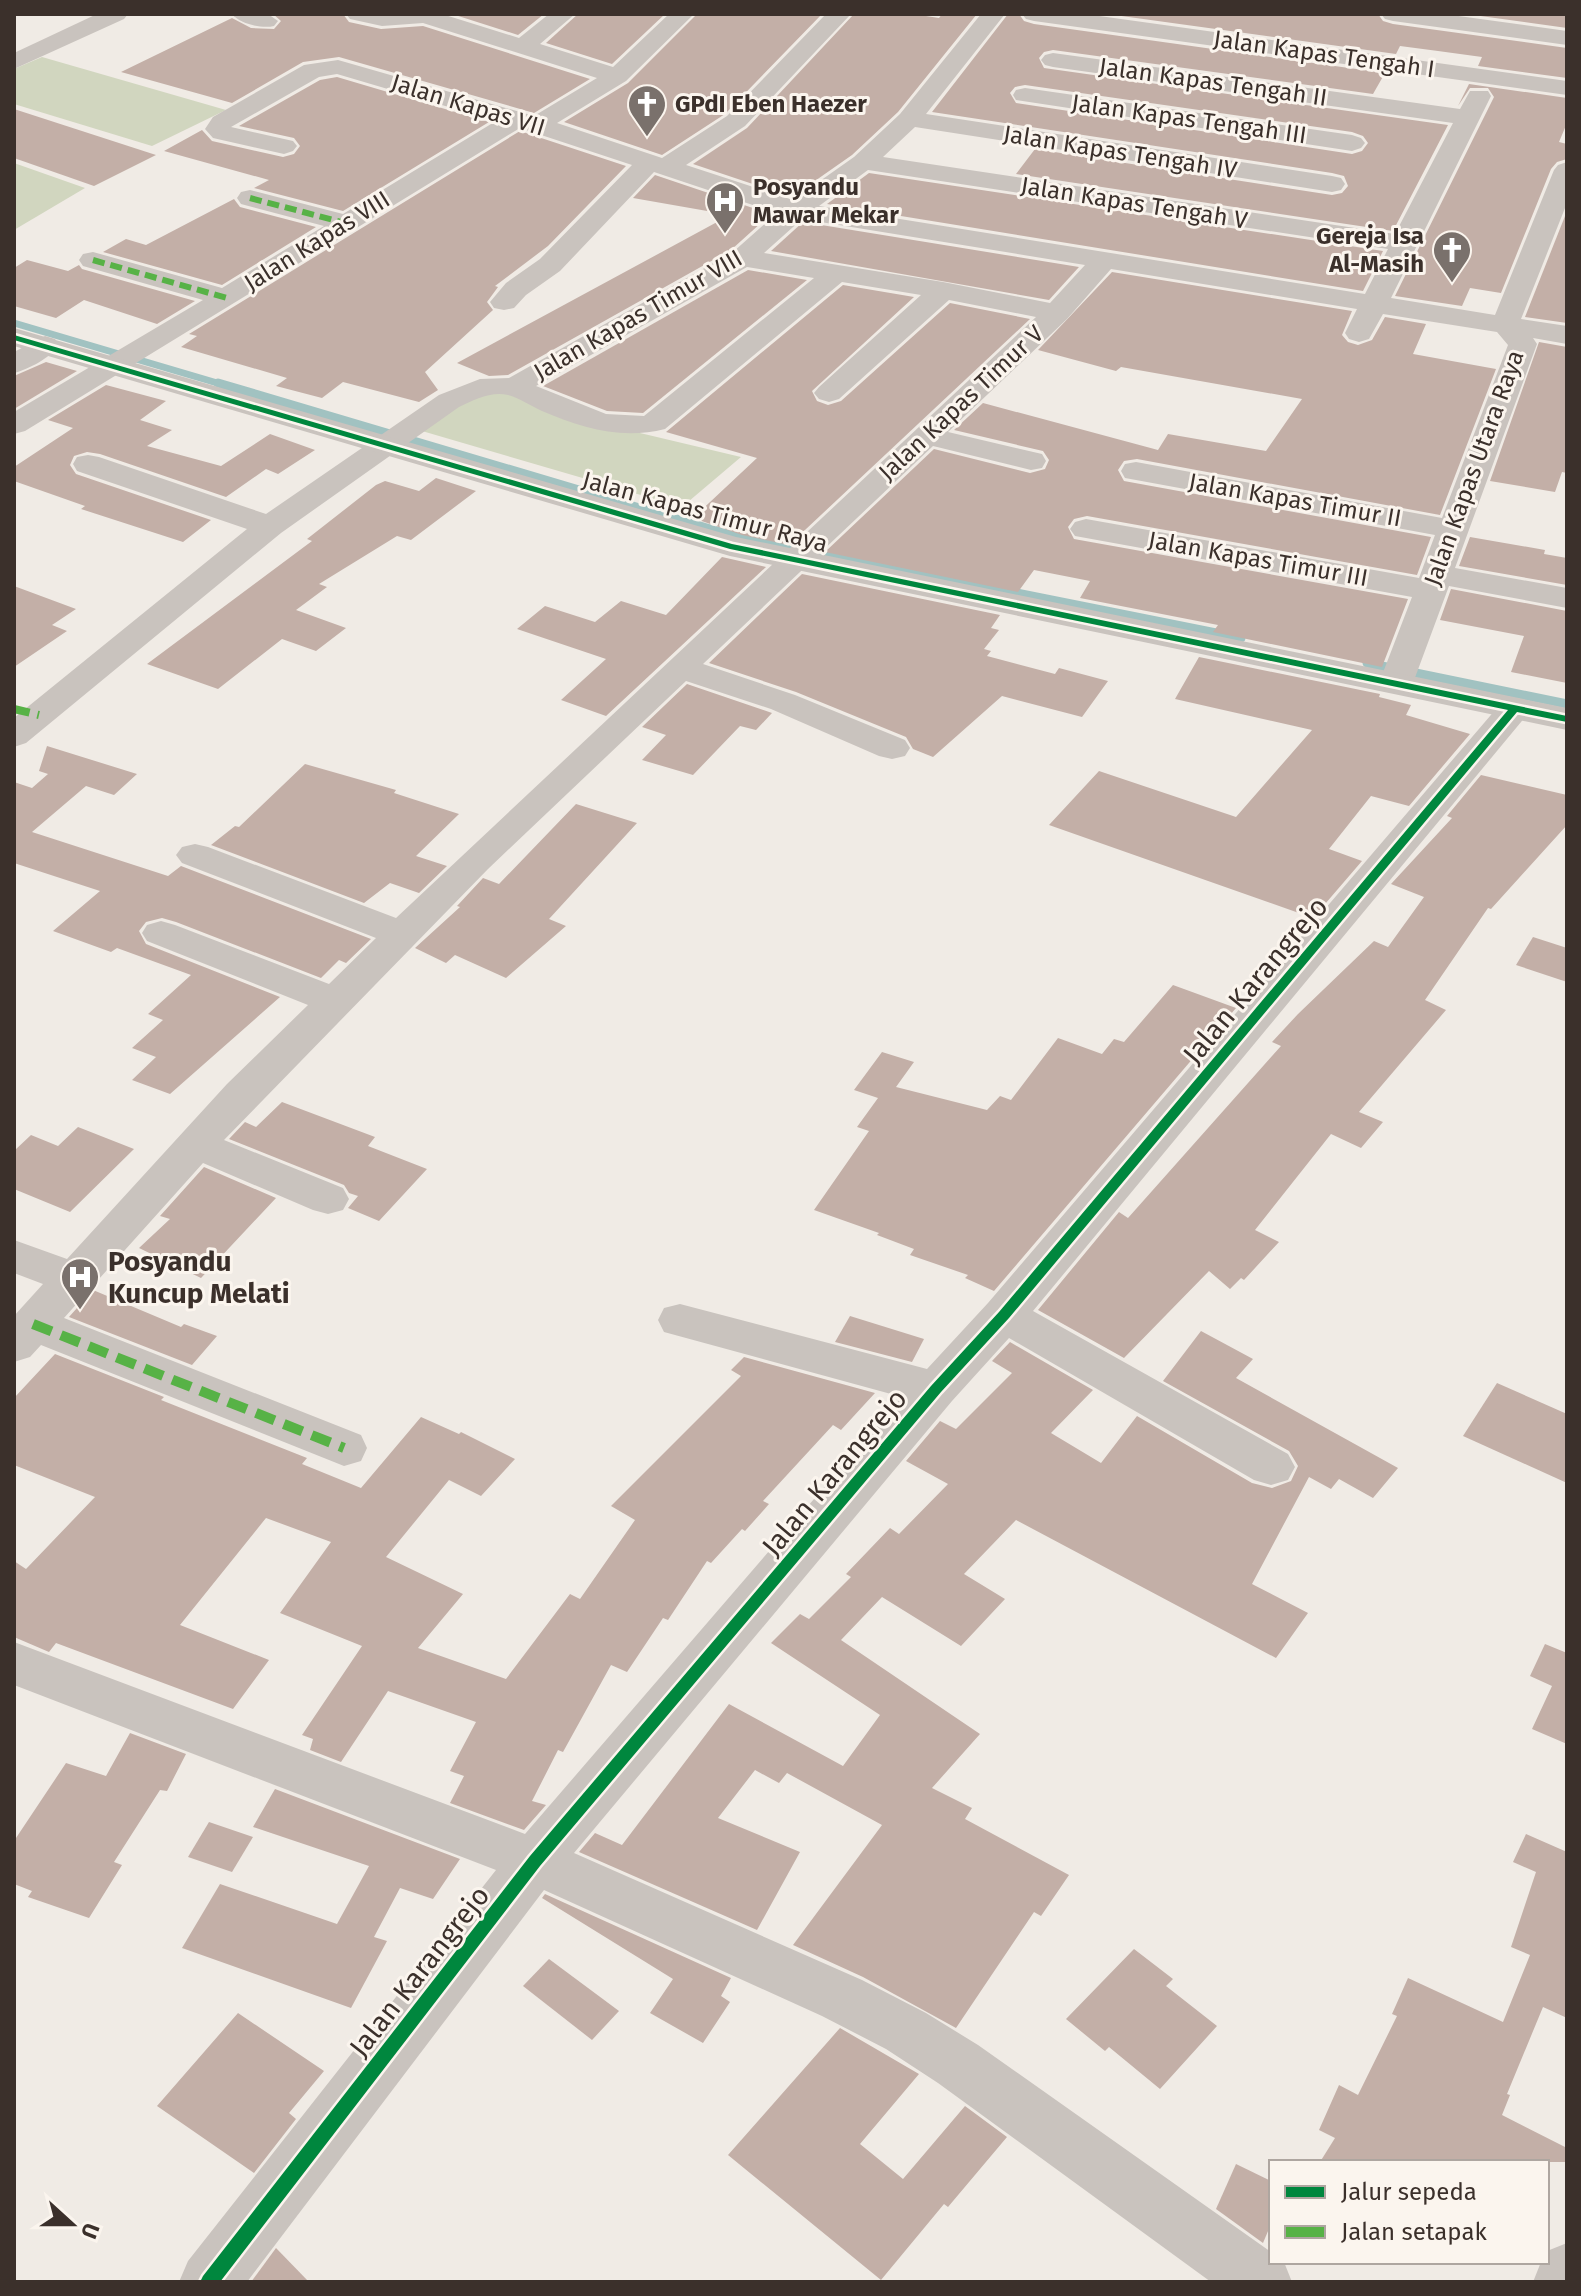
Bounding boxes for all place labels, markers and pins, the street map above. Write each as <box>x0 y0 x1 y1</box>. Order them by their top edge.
church icon: GPdI Eben Haezer <box>626 83 668 138</box>
place label: GPdI Eben Haezer <box>675 90 867 118</box>
place label: Posyandu Mawar Mekar <box>753 173 899 229</box>
hospital icon: Posyandu Mawar Mekar <box>704 180 746 235</box>
place label: Gereja Isa Al-Masih <box>1316 222 1424 278</box>
church icon: Gereja Isa Al-Masih <box>1431 229 1473 284</box>
place label: Posyandu Kuncup Melati <box>108 1245 290 1310</box>
hospital icon: Posyandu Kuncup Melati <box>59 1256 101 1311</box>

